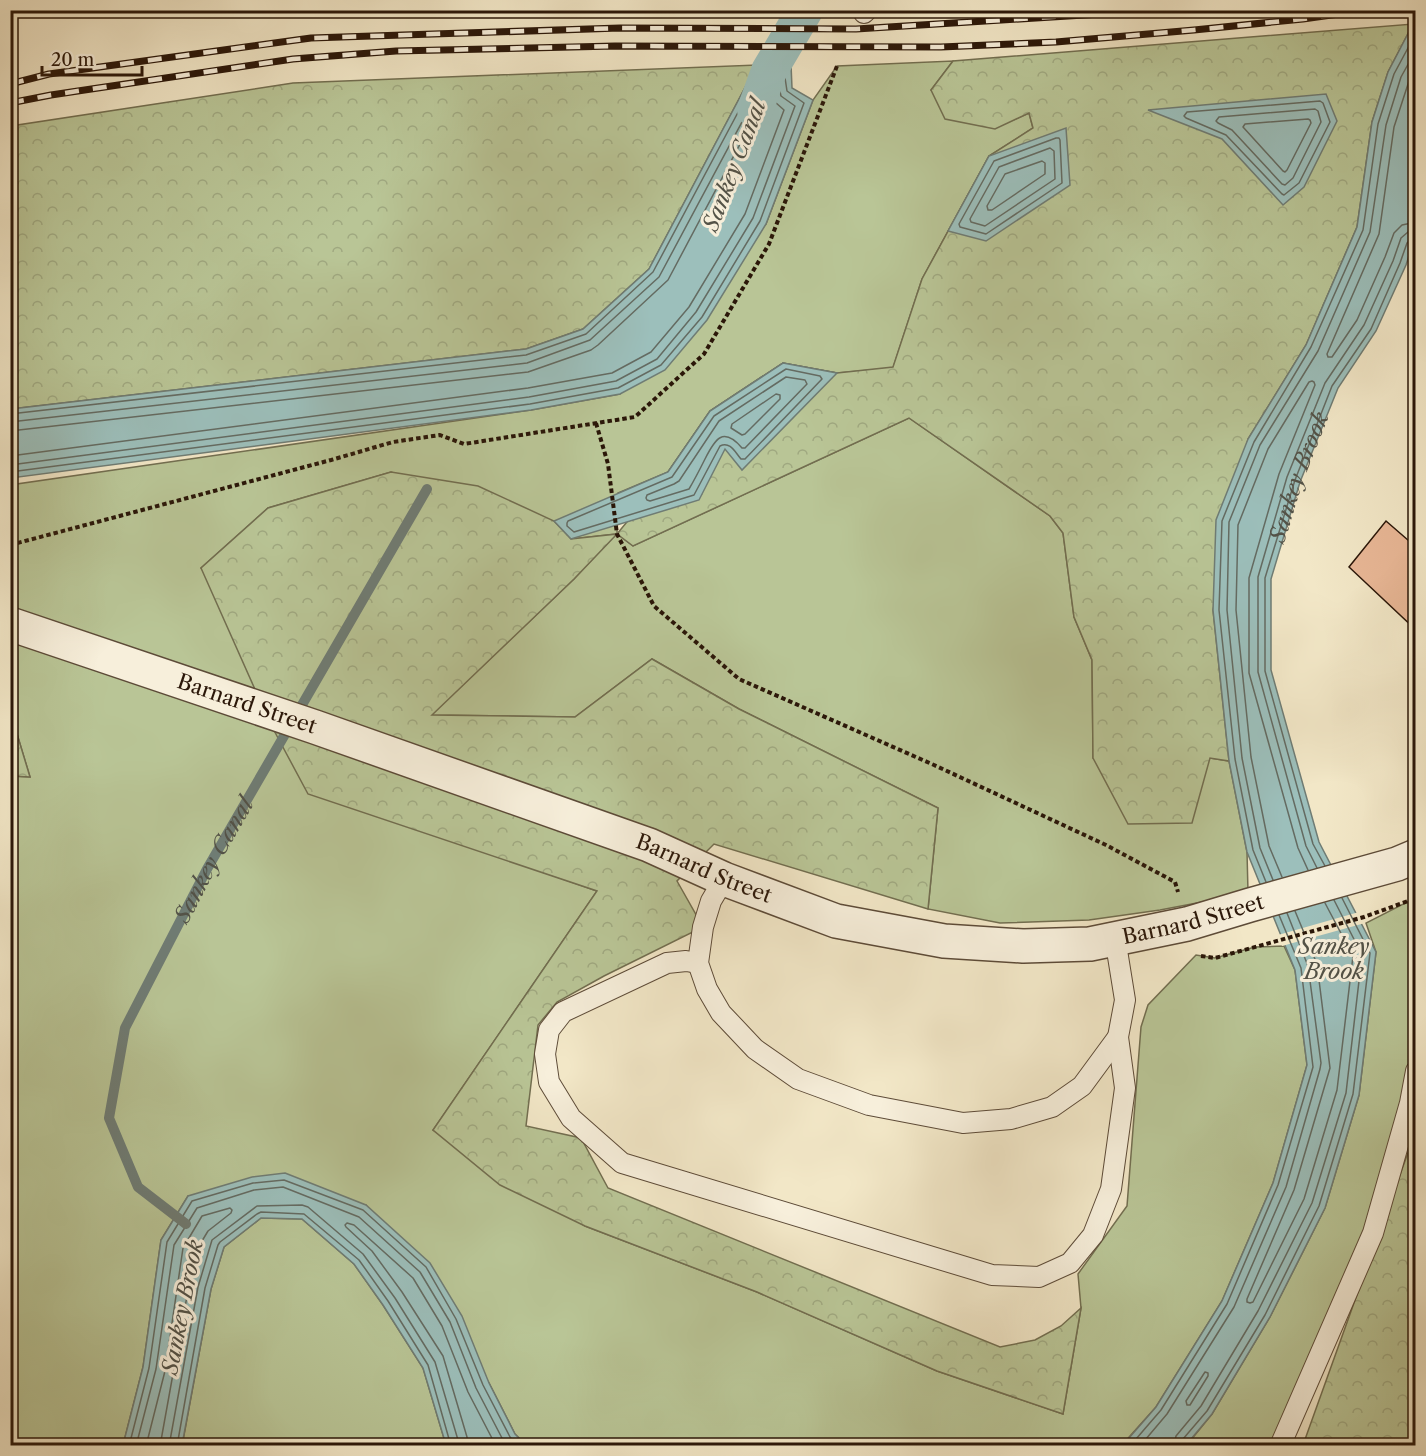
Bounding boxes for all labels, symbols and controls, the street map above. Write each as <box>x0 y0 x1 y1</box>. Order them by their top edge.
scale bar <box>42 39 142 77</box>
text: 20 m <box>51 49 95 71</box>
water label: Sankey Canal <box>696 93 773 237</box>
water label: Sankey Brook <box>1263 408 1335 548</box>
street label: Barnard Street <box>174 668 320 739</box>
water label: Sankey Canal <box>168 790 261 929</box>
street label: Barnard Street <box>633 828 776 908</box>
street label: Barnard Street <box>1120 889 1267 949</box>
water label: Sankey Brook <box>1297 933 1369 985</box>
water label: Sankey Brook <box>156 1237 209 1379</box>

